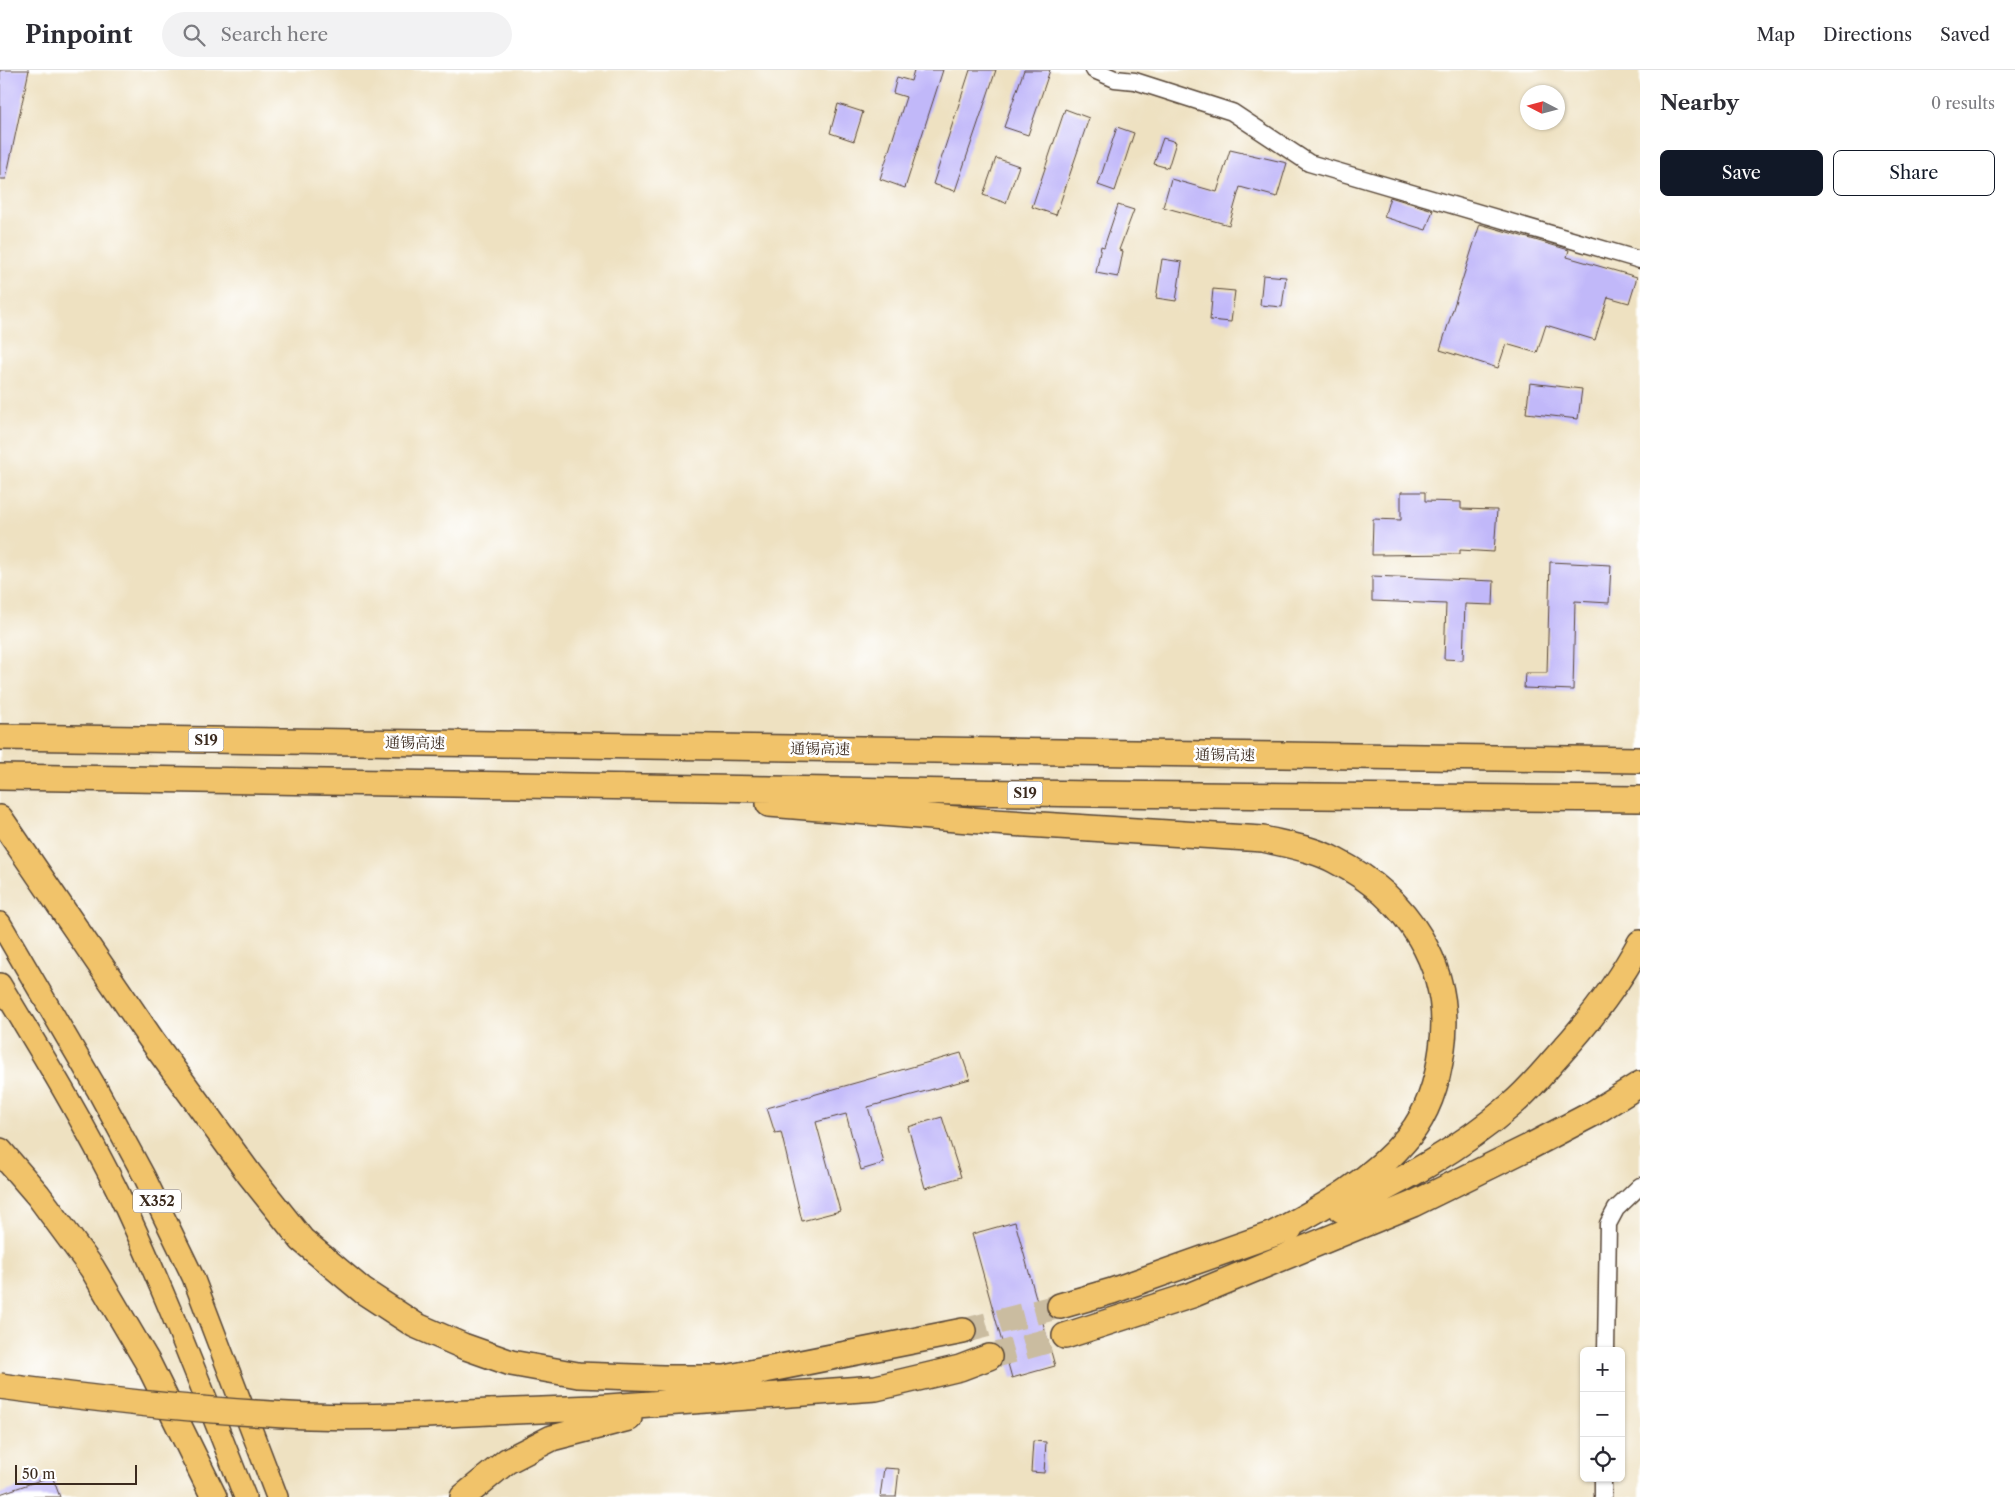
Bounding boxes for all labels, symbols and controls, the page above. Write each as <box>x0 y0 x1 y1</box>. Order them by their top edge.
search box <box>162 12 512 57</box>
text: Pinpoint <box>25 20 132 49</box>
icon: search <box>180 21 208 49</box>
text: Search here <box>220 23 328 46</box>
text: Map <box>1756 24 1795 46</box>
text: Directions <box>1823 24 1912 46</box>
text: Saved <box>1940 24 1990 46</box>
north arrow <box>1520 85 1565 130</box>
text: Nearby <box>1660 90 1739 115</box>
text: 0 results <box>1931 93 1995 113</box>
button: Save <box>1660 150 1823 196</box>
button: Share <box>1833 150 1995 196</box>
road number: S19 <box>188 728 224 752</box>
street label: 通锡高速 <box>385 732 445 753</box>
street label: 通锡高速 <box>790 738 850 759</box>
street label: 通锡高速 <box>1195 744 1255 765</box>
road number: S19 <box>1008 781 1042 804</box>
road number: X352 <box>133 1190 181 1212</box>
map controls <box>1580 1347 1625 1482</box>
button: + <box>1580 1347 1625 1392</box>
button: − <box>1580 1392 1625 1437</box>
button: locate <box>1580 1437 1625 1482</box>
scale bar <box>15 1462 138 1485</box>
text: 50 m <box>22 1465 55 1483</box>

